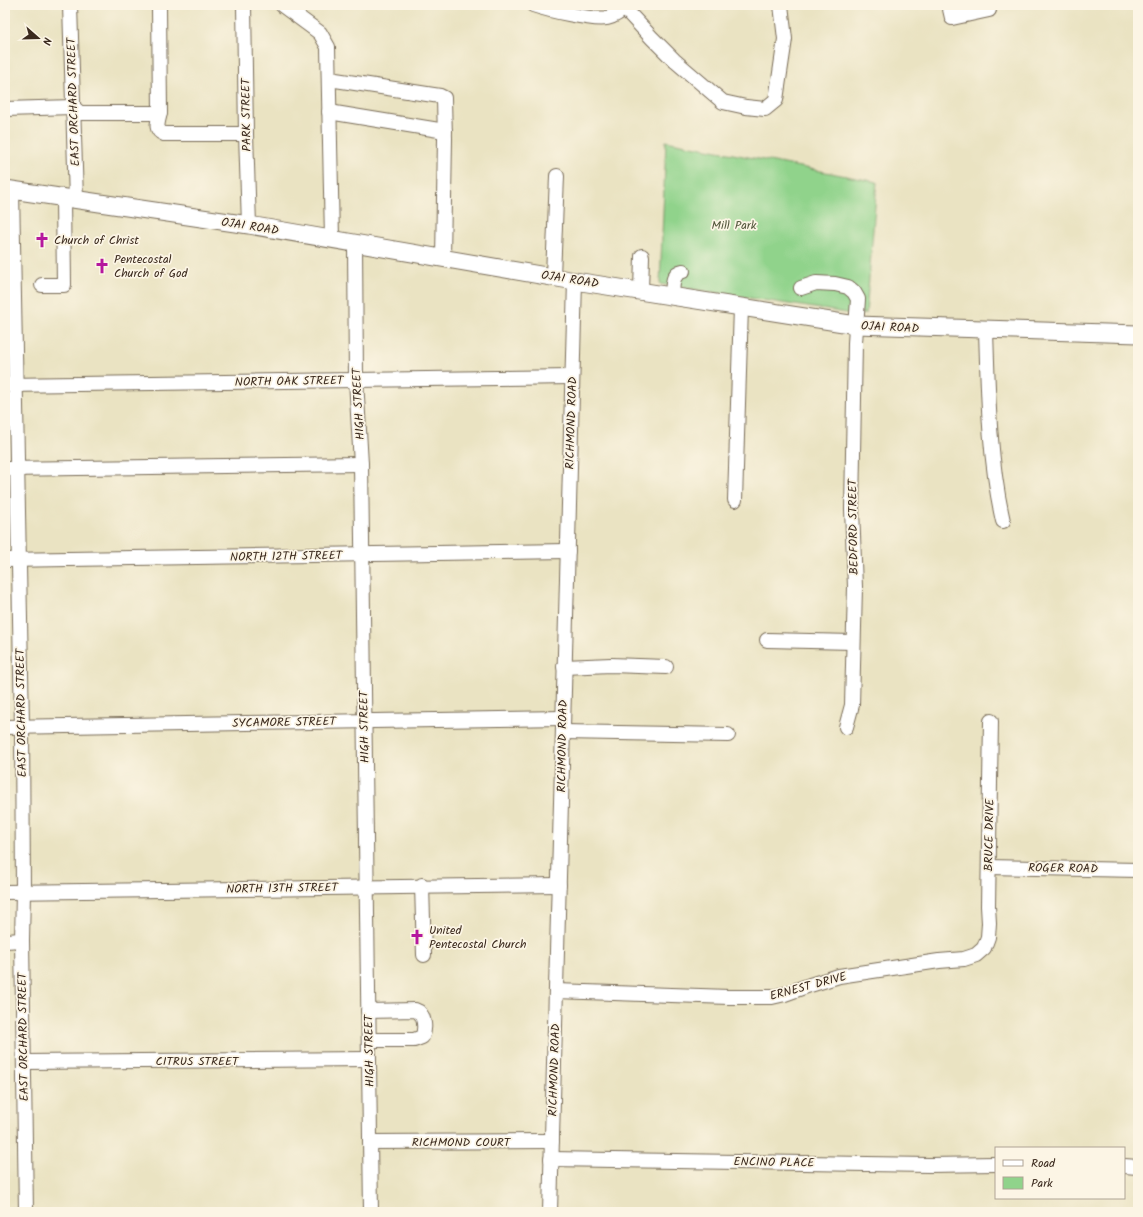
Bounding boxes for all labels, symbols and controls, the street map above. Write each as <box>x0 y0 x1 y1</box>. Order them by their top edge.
north arrow <box>18 18 58 58</box>
text: N <box>37 35 56 47</box>
street label: EAST ORCHARD STREET <box>62 36 85 167</box>
street label: PARK STREET <box>236 77 257 152</box>
street label: OJAI ROAD <box>220 213 280 240</box>
park label: Mill Park <box>712 216 757 235</box>
church icon: Church of Christ <box>33 231 51 249</box>
place label: Church of Christ <box>54 231 139 250</box>
place label: Pentecostal Church of God <box>114 250 188 283</box>
church icon: Pentecostal Church of God <box>93 257 111 275</box>
street label: OJAI ROAD <box>540 266 600 293</box>
street label: OJAI ROAD <box>860 316 920 339</box>
street label: HIGH STREET <box>347 366 370 441</box>
street label: NORTH OAK STREET <box>235 371 345 392</box>
street label: RICHMOND ROAD <box>560 376 583 470</box>
street label: BEDFORD STREET <box>843 477 864 575</box>
street label: NORTH 12TH STREET <box>230 546 344 567</box>
street label: EAST ORCHARD STREET <box>11 647 32 777</box>
street label: HIGH STREET <box>354 689 375 763</box>
street label: RICHMOND ROAD <box>552 699 573 793</box>
street label: SYCAMORE STREET <box>232 712 338 733</box>
street label: BRUCE DRIVE <box>979 798 1000 872</box>
street label: ROGER ROAD <box>1028 858 1098 879</box>
street label: NORTH 13TH STREET <box>226 878 340 899</box>
place label: United Pentecostal Church <box>429 921 526 954</box>
church icon: United Pentecostal Church <box>408 928 426 946</box>
street label: ERNEST DRIVE <box>768 967 850 1006</box>
street label: EAST ORCHARD STREET <box>13 971 34 1101</box>
street label: HIGH STREET <box>359 1013 380 1087</box>
street label: RICHMOND ROAD <box>543 1023 566 1117</box>
street label: CITRUS STREET <box>156 1052 240 1071</box>
street label: RICHMOND COURT <box>412 1133 512 1152</box>
legend <box>995 1147 1125 1199</box>
street label: ENCINO PLACE <box>733 1152 816 1173</box>
text: Road <box>1031 1154 1056 1173</box>
text: Park <box>1031 1174 1053 1193</box>

